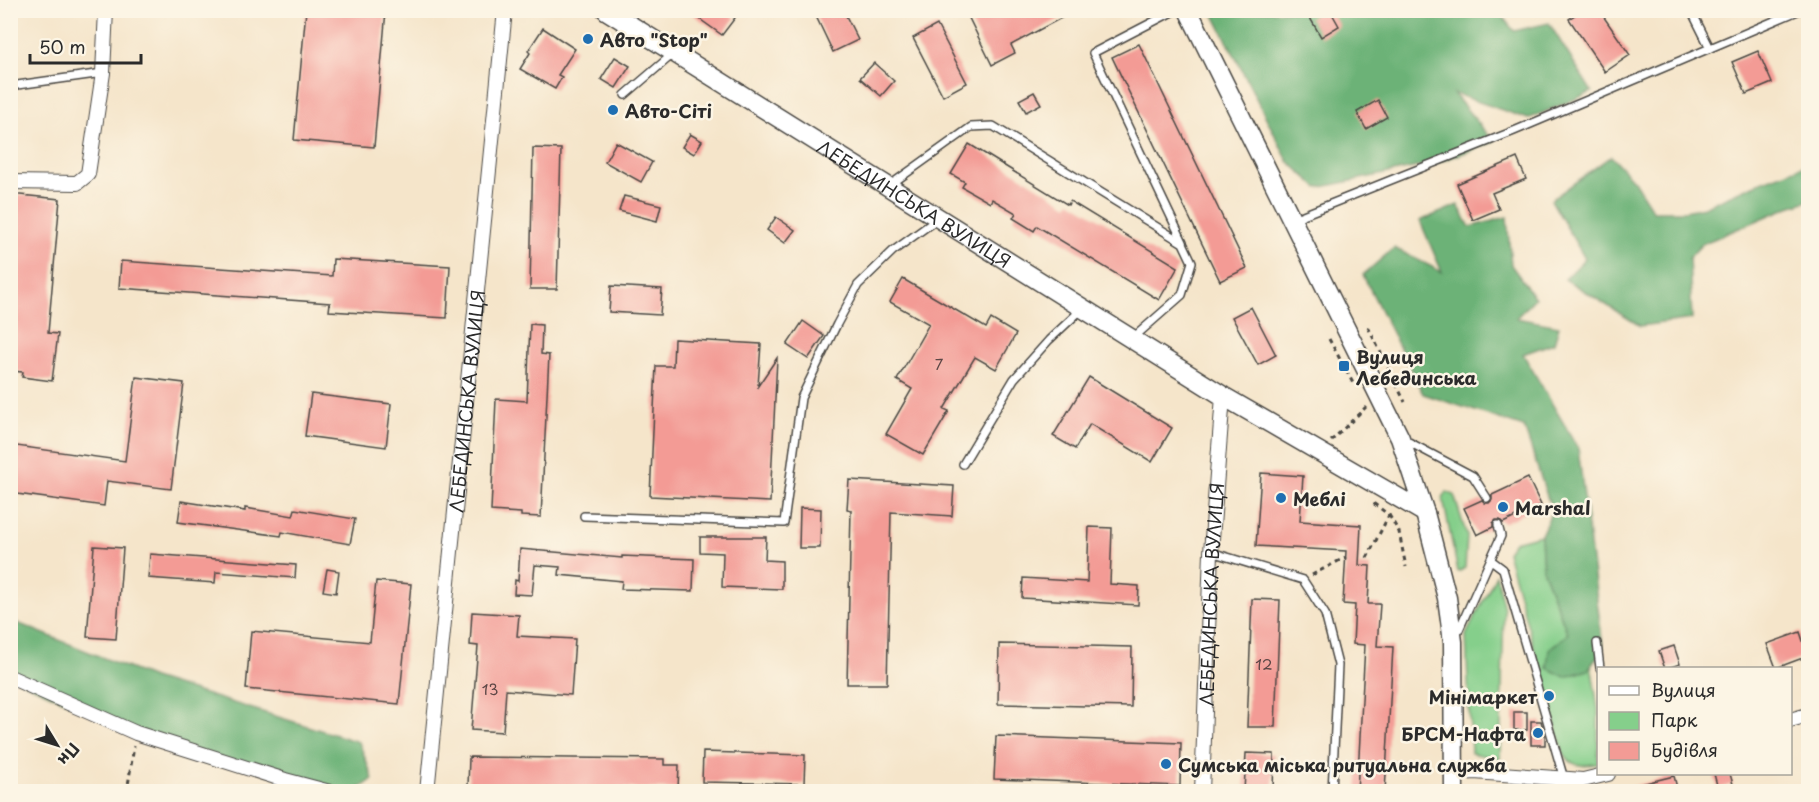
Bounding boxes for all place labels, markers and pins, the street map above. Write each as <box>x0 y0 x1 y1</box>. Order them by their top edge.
place label: Авто "Stop" <box>600 26 708 53</box>
marker: Авто "Stop" <box>581 32 595 46</box>
place label: Авто-Сіті <box>625 97 712 124</box>
marker: Авто-Сіті <box>606 103 620 117</box>
place label: Вулиця Лебединська <box>1356 343 1477 391</box>
marker: Вулиця Лебединська <box>1337 359 1351 373</box>
place label: Меблі <box>1293 485 1346 512</box>
marker: Меблі <box>1274 491 1288 505</box>
place label: Marshal <box>1515 494 1590 521</box>
marker: Marshal <box>1496 500 1510 514</box>
place label: Мінімаркет <box>1429 683 1538 710</box>
marker: Мінімаркет <box>1542 689 1556 703</box>
place label: БРСМ-Нафта <box>1401 720 1527 747</box>
marker: БРСМ-Нафта <box>1531 726 1545 740</box>
place label: Сумська міська ритуальна служба <box>1178 751 1508 778</box>
marker: Сумська міська ритуальна служба <box>1159 757 1173 771</box>

